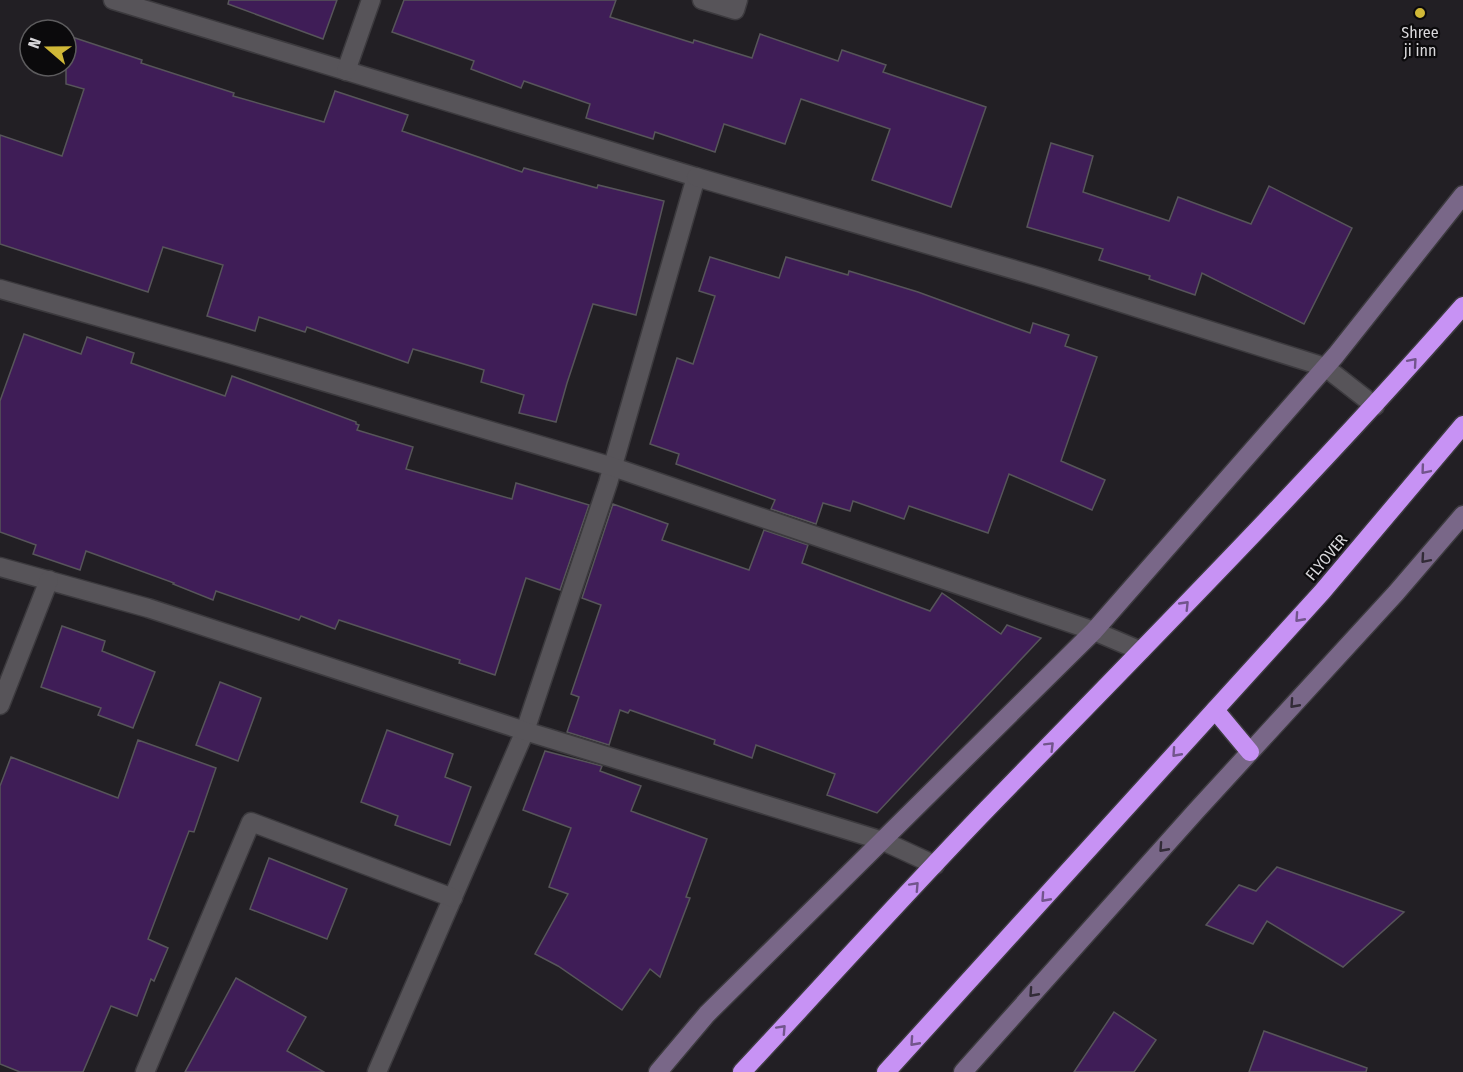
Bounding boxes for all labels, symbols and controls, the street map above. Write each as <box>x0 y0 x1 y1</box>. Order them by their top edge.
marker: Shree ji inn <box>1413 6 1427 20</box>
north arrow <box>18 18 78 78</box>
place label: Shree ji inn <box>1401 23 1439 60</box>
text: N <box>24 35 45 51</box>
one-way arrow <box>1406 358 1417 369</box>
one-way arrow <box>1421 463 1432 474</box>
street label: FLYOVER <box>1302 530 1351 584</box>
one-way arrow <box>1421 552 1432 563</box>
one-way arrow <box>1178 602 1189 612</box>
one-way arrow <box>1295 611 1306 622</box>
one-way arrow <box>1290 697 1301 707</box>
one-way arrow <box>1043 742 1054 753</box>
one-way arrow <box>1172 747 1183 757</box>
one-way arrow <box>1159 841 1170 852</box>
one-way arrow <box>908 883 919 893</box>
one-way arrow <box>1041 891 1052 901</box>
one-way arrow <box>1029 987 1040 997</box>
one-way arrow <box>775 1025 786 1036</box>
one-way arrow <box>910 1035 921 1046</box>

